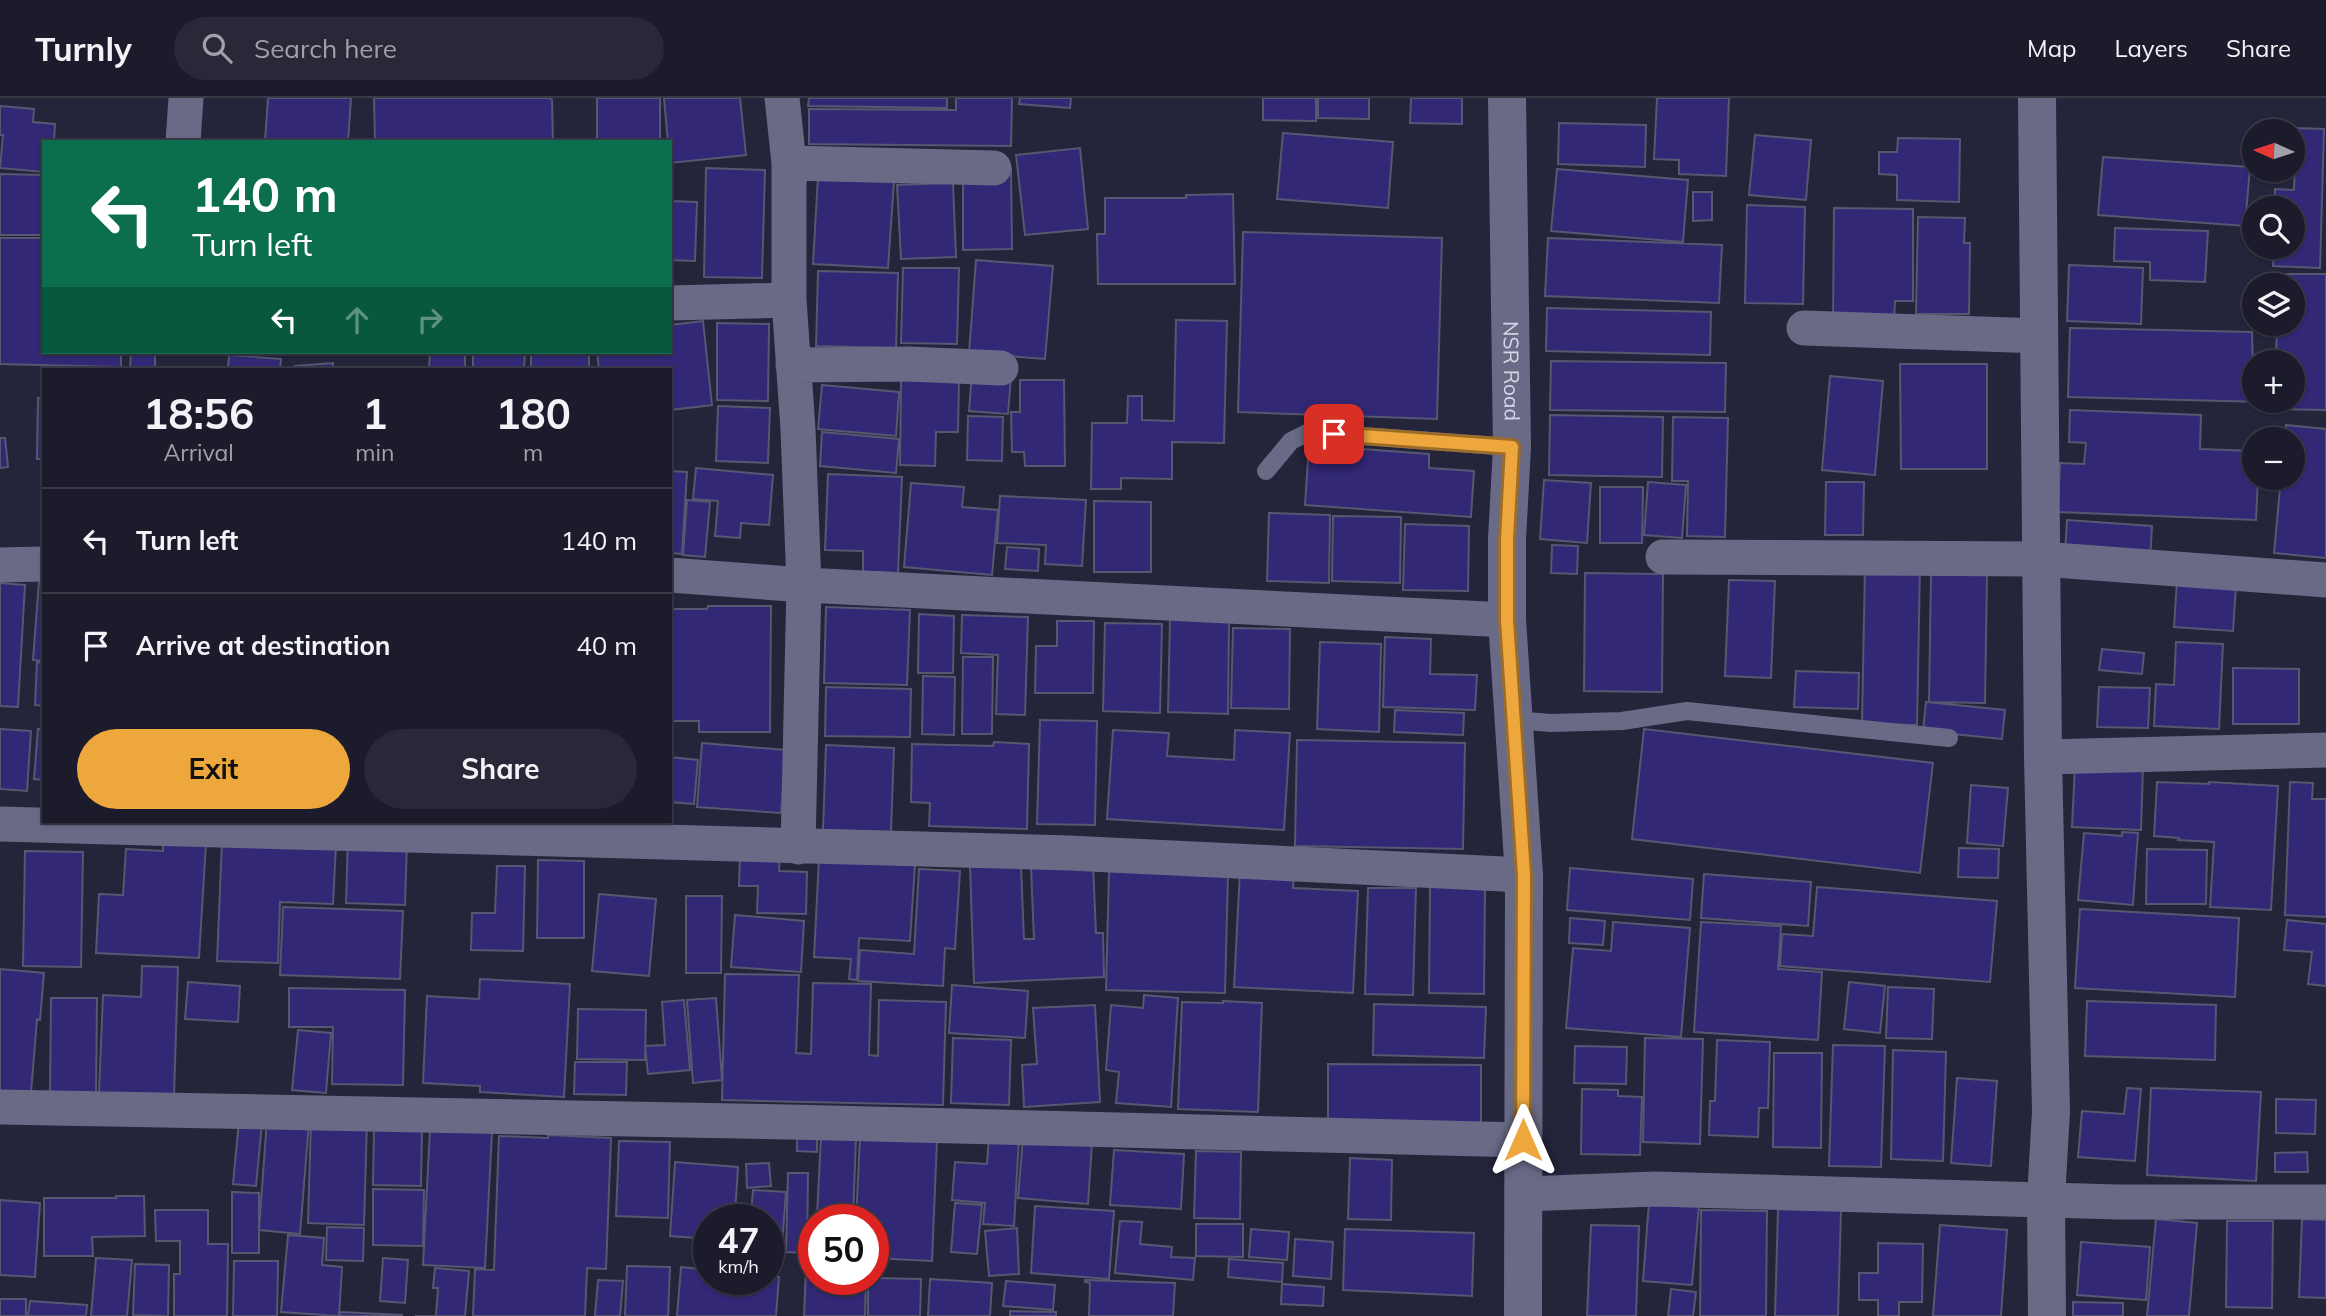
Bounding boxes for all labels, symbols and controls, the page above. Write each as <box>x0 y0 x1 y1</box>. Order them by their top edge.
search box <box>174 17 664 80</box>
text: Turnly <box>35 28 132 69</box>
icon: search <box>198 29 236 67</box>
text: Search here <box>254 32 397 65</box>
text: Map <box>2027 33 2076 63</box>
text: Layers <box>2114 33 2188 63</box>
text: Share <box>2226 33 2291 63</box>
north arrow <box>2242 119 2305 182</box>
map controls <box>2242 119 2305 490</box>
text: 140 m <box>192 163 338 224</box>
icon: left <box>77 168 168 259</box>
button: search <box>2242 196 2305 259</box>
text: Turn left <box>192 224 312 264</box>
button: layers <box>2242 273 2305 336</box>
icon: left <box>265 301 303 339</box>
icon: ahead <box>338 301 376 339</box>
icon: right <box>411 301 449 339</box>
street label: NSR Road <box>1498 321 1526 421</box>
button: + <box>2242 350 2305 413</box>
text: 18:56 <box>143 387 254 440</box>
text: 1 <box>362 387 387 440</box>
text: 180 <box>495 387 571 440</box>
pin <box>1304 404 1364 464</box>
icon: arrive <box>1315 415 1353 453</box>
button: − <box>2242 427 2305 490</box>
text: Arrival <box>163 438 234 467</box>
text: min <box>355 438 394 467</box>
text: m <box>523 438 543 467</box>
icon: left <box>77 522 115 560</box>
text: Turn left <box>136 524 238 557</box>
text: 140 m <box>561 524 637 557</box>
icon: arrive <box>77 627 115 665</box>
text: Arrive at destination <box>136 629 391 662</box>
text: 40 m <box>576 629 637 662</box>
button: Exit <box>77 729 350 809</box>
button: Share <box>364 729 637 809</box>
position arrow <box>1486 1103 1560 1177</box>
speed limit sign: 50 <box>798 1204 889 1295</box>
text: 47 <box>717 1218 760 1262</box>
text: km/h <box>718 1255 759 1278</box>

